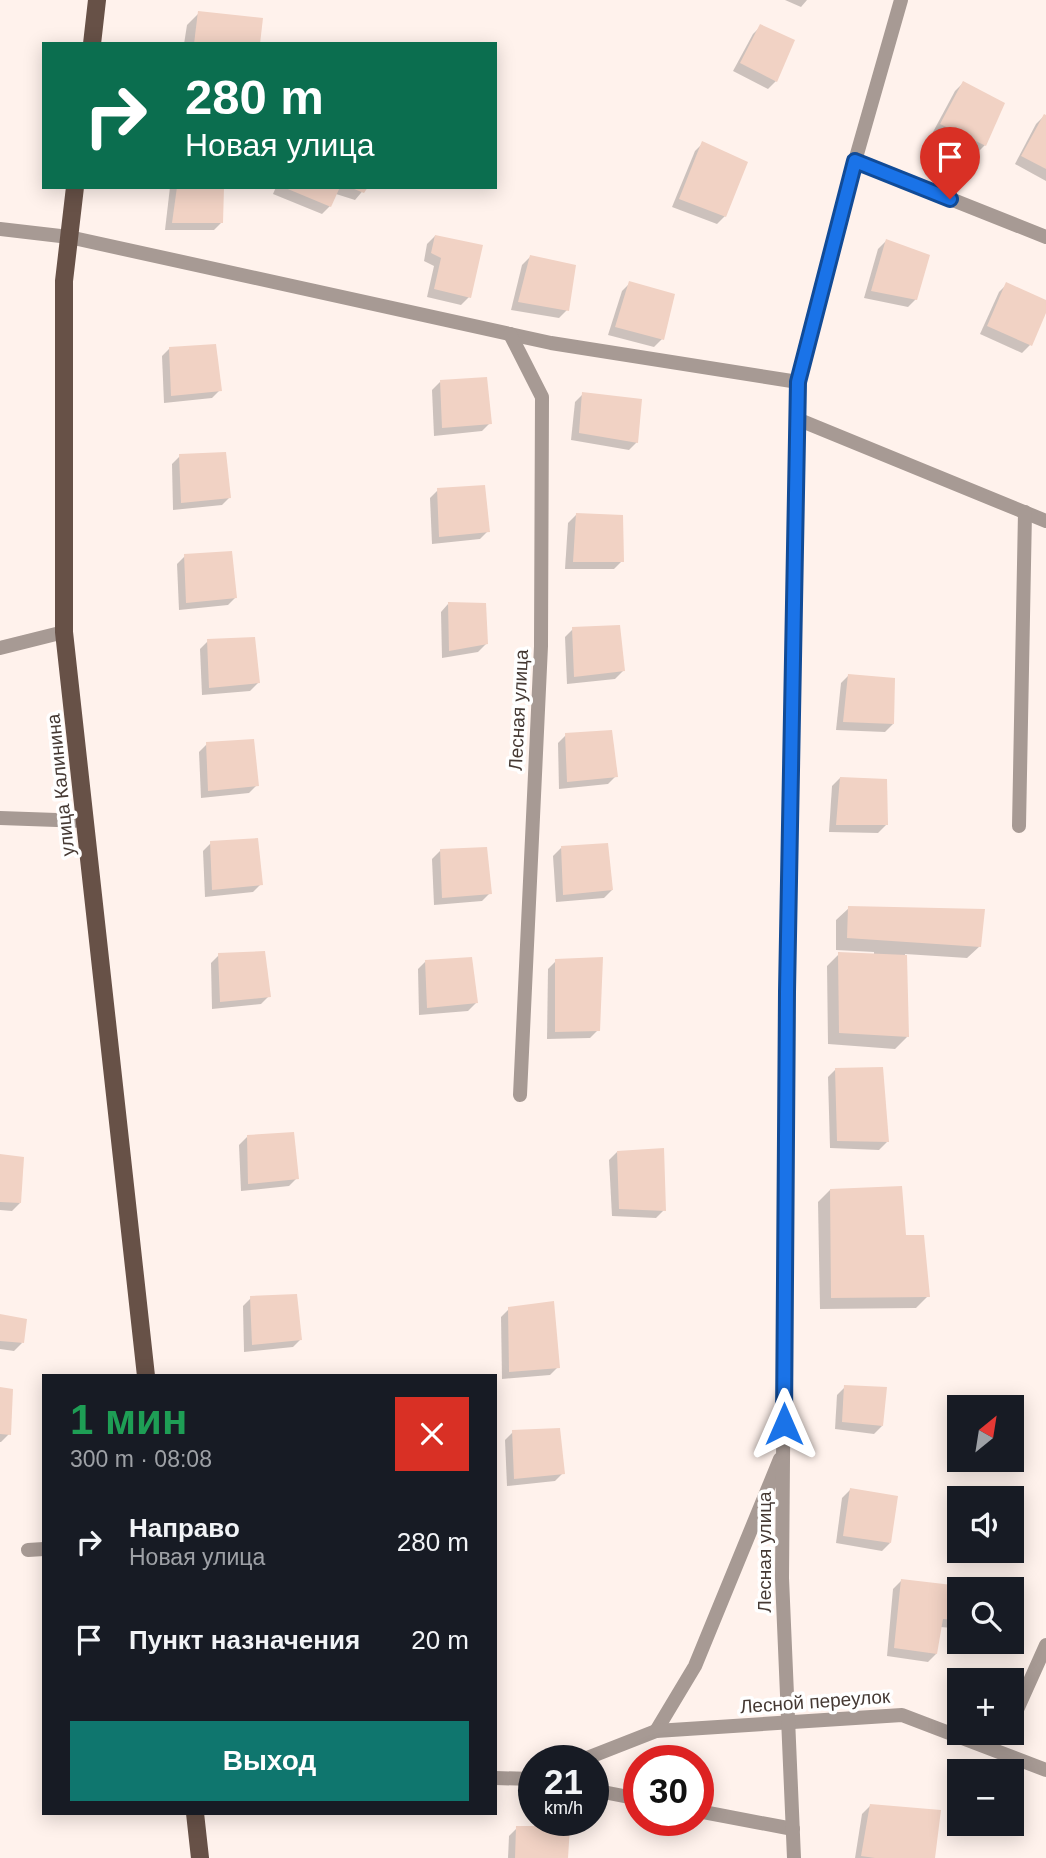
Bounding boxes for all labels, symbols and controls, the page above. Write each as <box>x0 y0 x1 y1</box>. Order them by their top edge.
icon: right <box>70 70 161 161</box>
text: 280 m <box>185 70 324 124</box>
text: Новая улица <box>185 127 375 163</box>
pin <box>920 127 980 199</box>
icon: arrive <box>931 138 969 176</box>
street label: Лесная улица <box>505 648 532 771</box>
street label: улица Калинина <box>43 712 78 857</box>
position arrow <box>747 1387 821 1461</box>
north arrow <box>947 1395 1024 1472</box>
map controls <box>947 1395 1024 1836</box>
text: 1 мин <box>70 1396 187 1443</box>
button: close <box>395 1397 469 1471</box>
text: 300 m · 08:08 <box>70 1446 212 1472</box>
button: sound <box>947 1486 1024 1563</box>
street label: Лесная улица <box>754 1491 775 1613</box>
text: Направо <box>129 1513 240 1543</box>
icon: right <box>70 1523 108 1561</box>
text: 280 m <box>397 1527 469 1557</box>
text: Новая улица <box>129 1544 265 1570</box>
button: search <box>947 1577 1024 1654</box>
icon: arrive <box>70 1621 108 1659</box>
text: Пункт назначения <box>129 1625 360 1655</box>
text: 20 m <box>411 1625 469 1655</box>
button: + <box>947 1668 1024 1745</box>
street label: Лесной переулок <box>739 1686 892 1717</box>
button: Выход <box>70 1721 469 1801</box>
speed limit sign: 30 <box>623 1745 714 1836</box>
button: − <box>947 1759 1024 1836</box>
text: 21 <box>544 1762 583 1801</box>
text: km/h <box>544 1798 583 1818</box>

